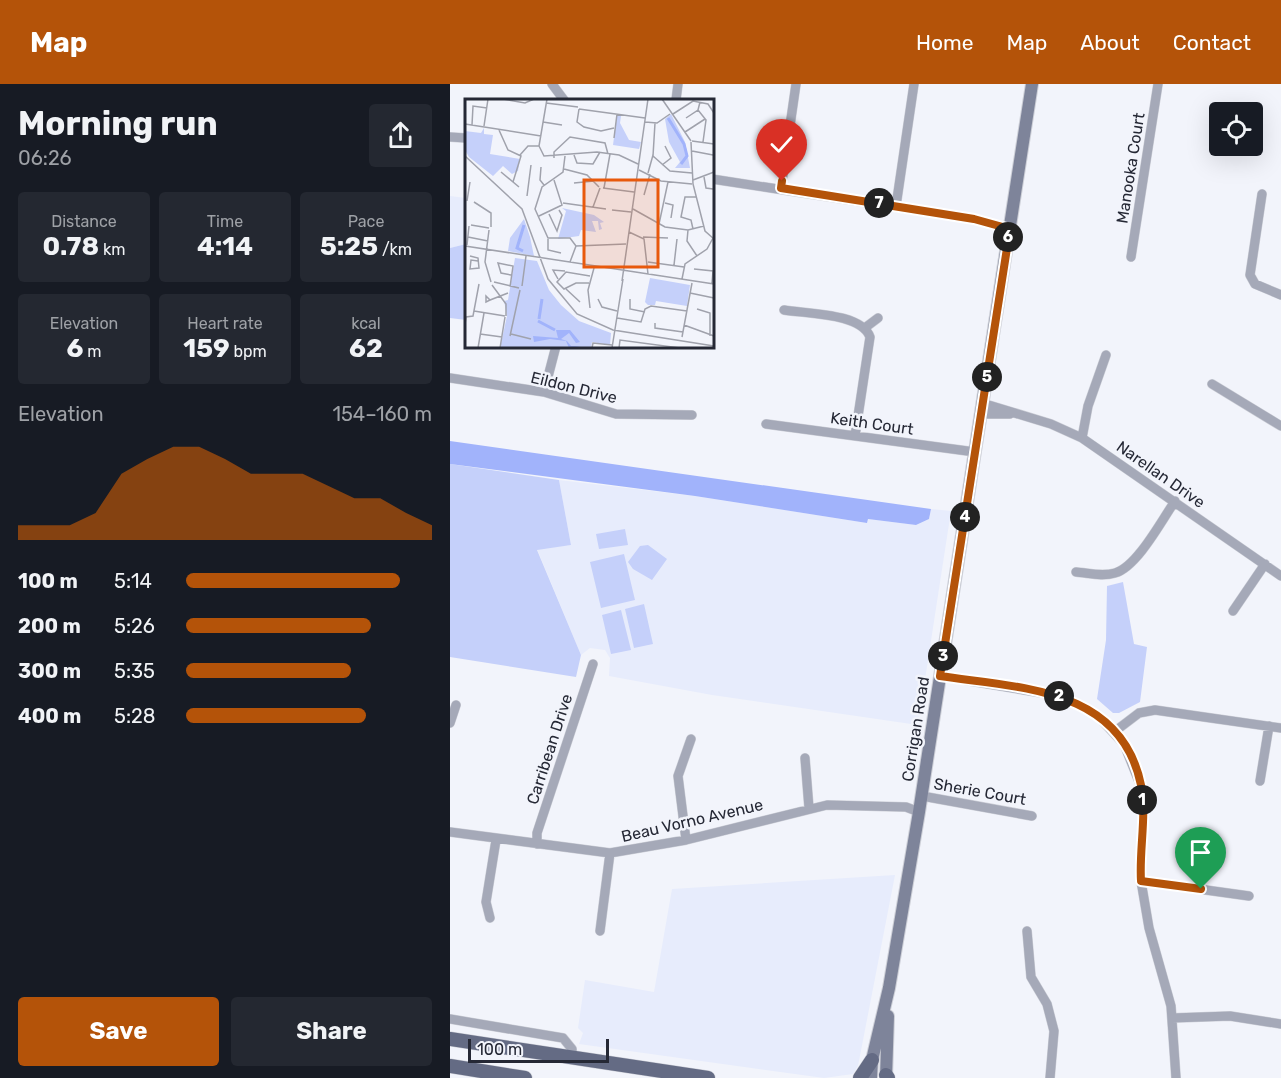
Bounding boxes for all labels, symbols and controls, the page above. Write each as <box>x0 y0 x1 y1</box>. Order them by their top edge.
text: Map <box>30 26 87 59</box>
text: Home <box>916 30 973 55</box>
text: Map <box>1006 30 1047 55</box>
text: About <box>1080 30 1140 55</box>
text: Contact <box>1173 30 1251 55</box>
inset map <box>465 99 714 348</box>
map controls <box>1209 102 1263 156</box>
button: locate <box>1209 102 1263 156</box>
text: Morning run <box>18 104 218 143</box>
button: share <box>369 104 432 167</box>
street label: Manooka Court <box>1112 111 1149 225</box>
pin <box>756 119 807 181</box>
icon: check <box>765 128 798 161</box>
text: 06:26 <box>18 146 72 170</box>
pin: 7 <box>864 188 894 218</box>
text: 7 <box>874 193 884 212</box>
text: Distance <box>51 212 117 231</box>
text: Time <box>207 212 243 231</box>
text: Pace <box>348 212 384 231</box>
pin: 6 <box>993 222 1023 252</box>
text: 6 <box>1003 227 1013 246</box>
text: 0.78 <box>43 231 99 262</box>
text: 4:14 <box>197 231 253 262</box>
text: 5:25 <box>320 231 378 262</box>
text: km <box>99 240 126 259</box>
text: /km <box>378 240 412 259</box>
text: Elevation <box>50 314 118 333</box>
text: Heart rate <box>187 314 263 333</box>
text: kcal <box>351 314 381 333</box>
text: 6 <box>66 333 83 364</box>
text: 159 <box>183 333 230 364</box>
text: 62 <box>349 333 383 364</box>
text: m <box>83 342 102 361</box>
text: bpm <box>230 342 267 361</box>
pin: 5 <box>972 362 1002 392</box>
text: 5 <box>982 367 992 386</box>
street label: Eildon Drive <box>529 368 619 407</box>
text: Elevation <box>18 402 104 426</box>
text: 154–160 m <box>332 402 432 426</box>
street label: Keith Court <box>829 408 915 439</box>
street label: Narellan Drive <box>1113 437 1209 512</box>
pin: 4 <box>950 502 980 532</box>
text: 4 <box>960 507 970 526</box>
text: 100 m <box>18 569 78 593</box>
text: 5:14 <box>114 569 152 593</box>
text: 200 m <box>18 614 81 638</box>
text: 5:26 <box>114 614 155 638</box>
pin: 3 <box>928 641 958 671</box>
text: 3 <box>938 646 948 665</box>
text: 300 m <box>18 659 81 683</box>
text: 5:35 <box>114 659 155 683</box>
street label: Corrigan Road <box>898 675 933 783</box>
pin: 2 <box>1044 681 1074 711</box>
text: 2 <box>1054 686 1064 705</box>
street label: Carribean Drive <box>523 692 576 807</box>
text: 400 m <box>18 704 81 728</box>
text: 5:28 <box>114 704 155 728</box>
street label: Sherie Court <box>932 774 1028 809</box>
pin: 1 <box>1127 785 1157 815</box>
text: 1 <box>1138 790 1146 809</box>
street label: Beau Vorno Avenue <box>619 795 765 846</box>
pin <box>1175 827 1226 889</box>
icon: arrive <box>1184 836 1217 869</box>
button: Save <box>18 997 219 1066</box>
button: Share <box>231 997 432 1066</box>
scale bar <box>468 1036 609 1064</box>
text: 100 m <box>477 1040 522 1059</box>

